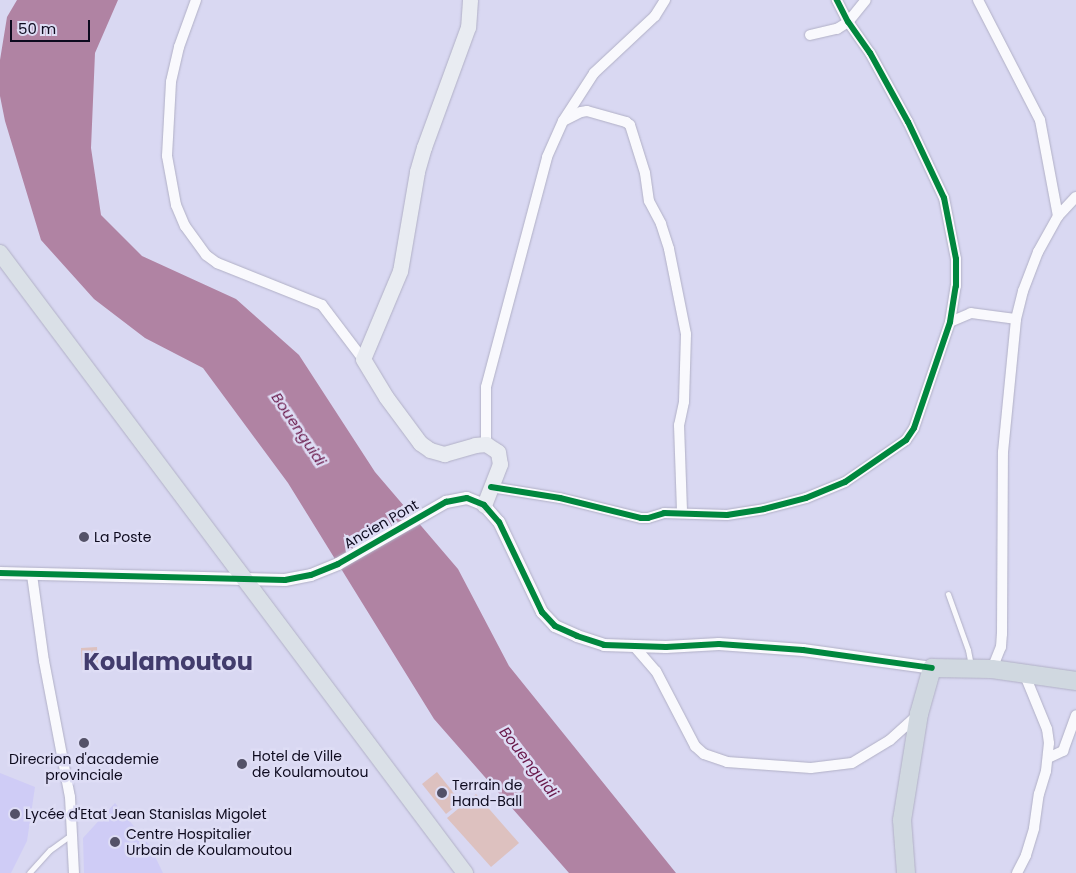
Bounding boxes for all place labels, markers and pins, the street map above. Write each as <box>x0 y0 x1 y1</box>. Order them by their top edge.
place label: La Poste <box>94 529 151 545</box>
marker: La Poste <box>78 531 90 543</box>
marker: Direcrion d'academie provinciale <box>78 737 90 749</box>
place label: Hotel de Ville de Koulamoutou <box>252 748 368 780</box>
place label: Direcrion d'academie provinciale <box>9 751 159 784</box>
marker: Hotel de Ville de Koulamoutou <box>236 758 248 770</box>
place label: Terrain de Hand-Ball <box>452 777 522 810</box>
marker: Terrain de Hand-Ball <box>436 787 448 799</box>
place label: Lycée d'Etat Jean Stanislas Migolet <box>25 806 267 822</box>
marker: Lycée d'Etat Jean Stanislas Migolet <box>9 808 21 820</box>
place label: Centre Hospitalier Urbain de Koulamoutou <box>126 826 292 859</box>
marker: Centre Hospitalier Urbain de Koulamoutou <box>108 835 122 849</box>

